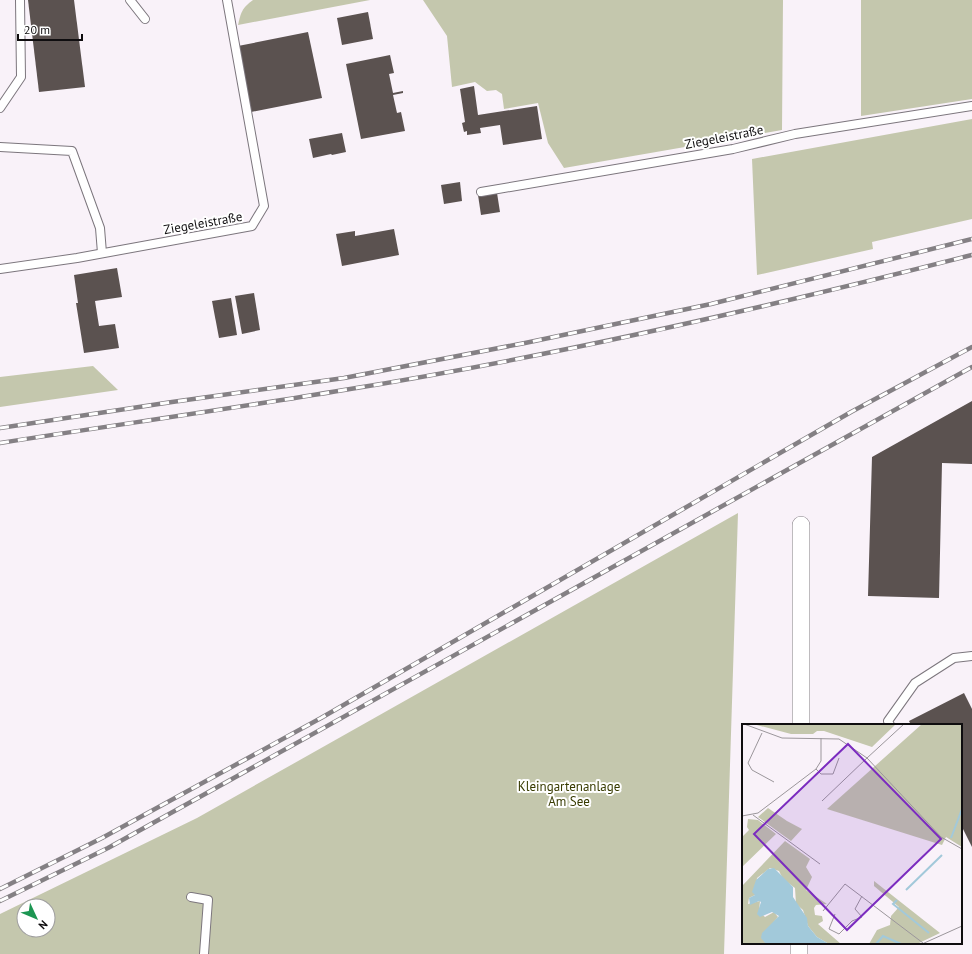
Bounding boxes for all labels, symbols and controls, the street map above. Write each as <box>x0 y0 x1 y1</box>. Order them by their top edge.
scale bar <box>18 16 82 42</box>
text: 20 m <box>24 22 50 37</box>
street label: Ziegeleistraße <box>683 121 765 153</box>
street label: Ziegeleistraße <box>162 208 244 238</box>
inset map <box>742 724 962 944</box>
park label: Kleingartenanlage Am See <box>518 778 620 810</box>
north arrow <box>16 898 56 938</box>
text: N <box>36 917 51 932</box>

